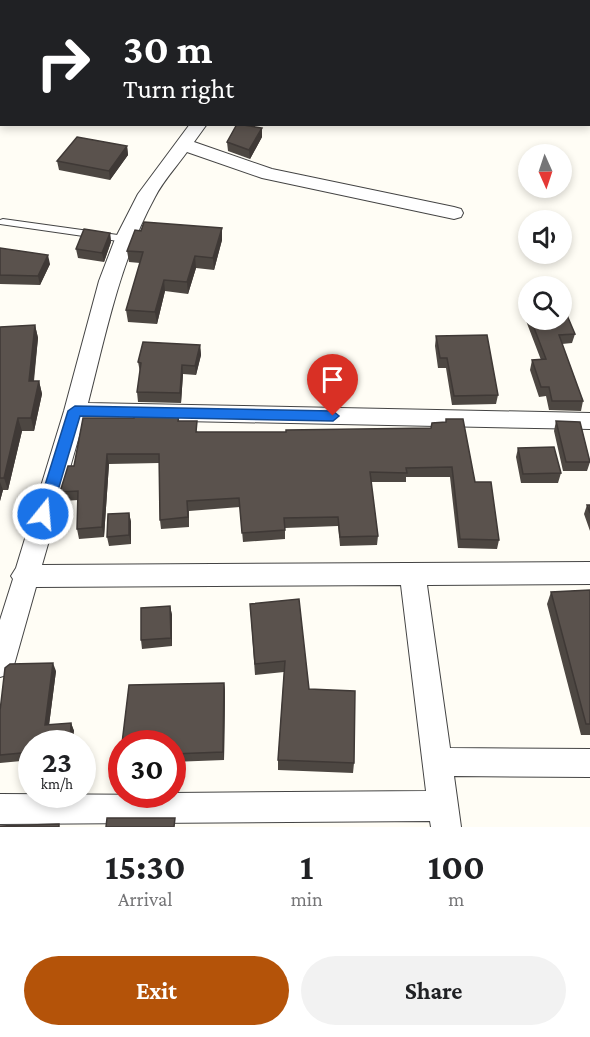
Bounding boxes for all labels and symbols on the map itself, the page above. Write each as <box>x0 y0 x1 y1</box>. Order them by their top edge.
north arrow <box>518 144 572 198</box>
pin <box>307 354 358 416</box>
position arrow <box>11 482 75 546</box>
speed limit sign: 30 <box>108 730 186 808</box>

